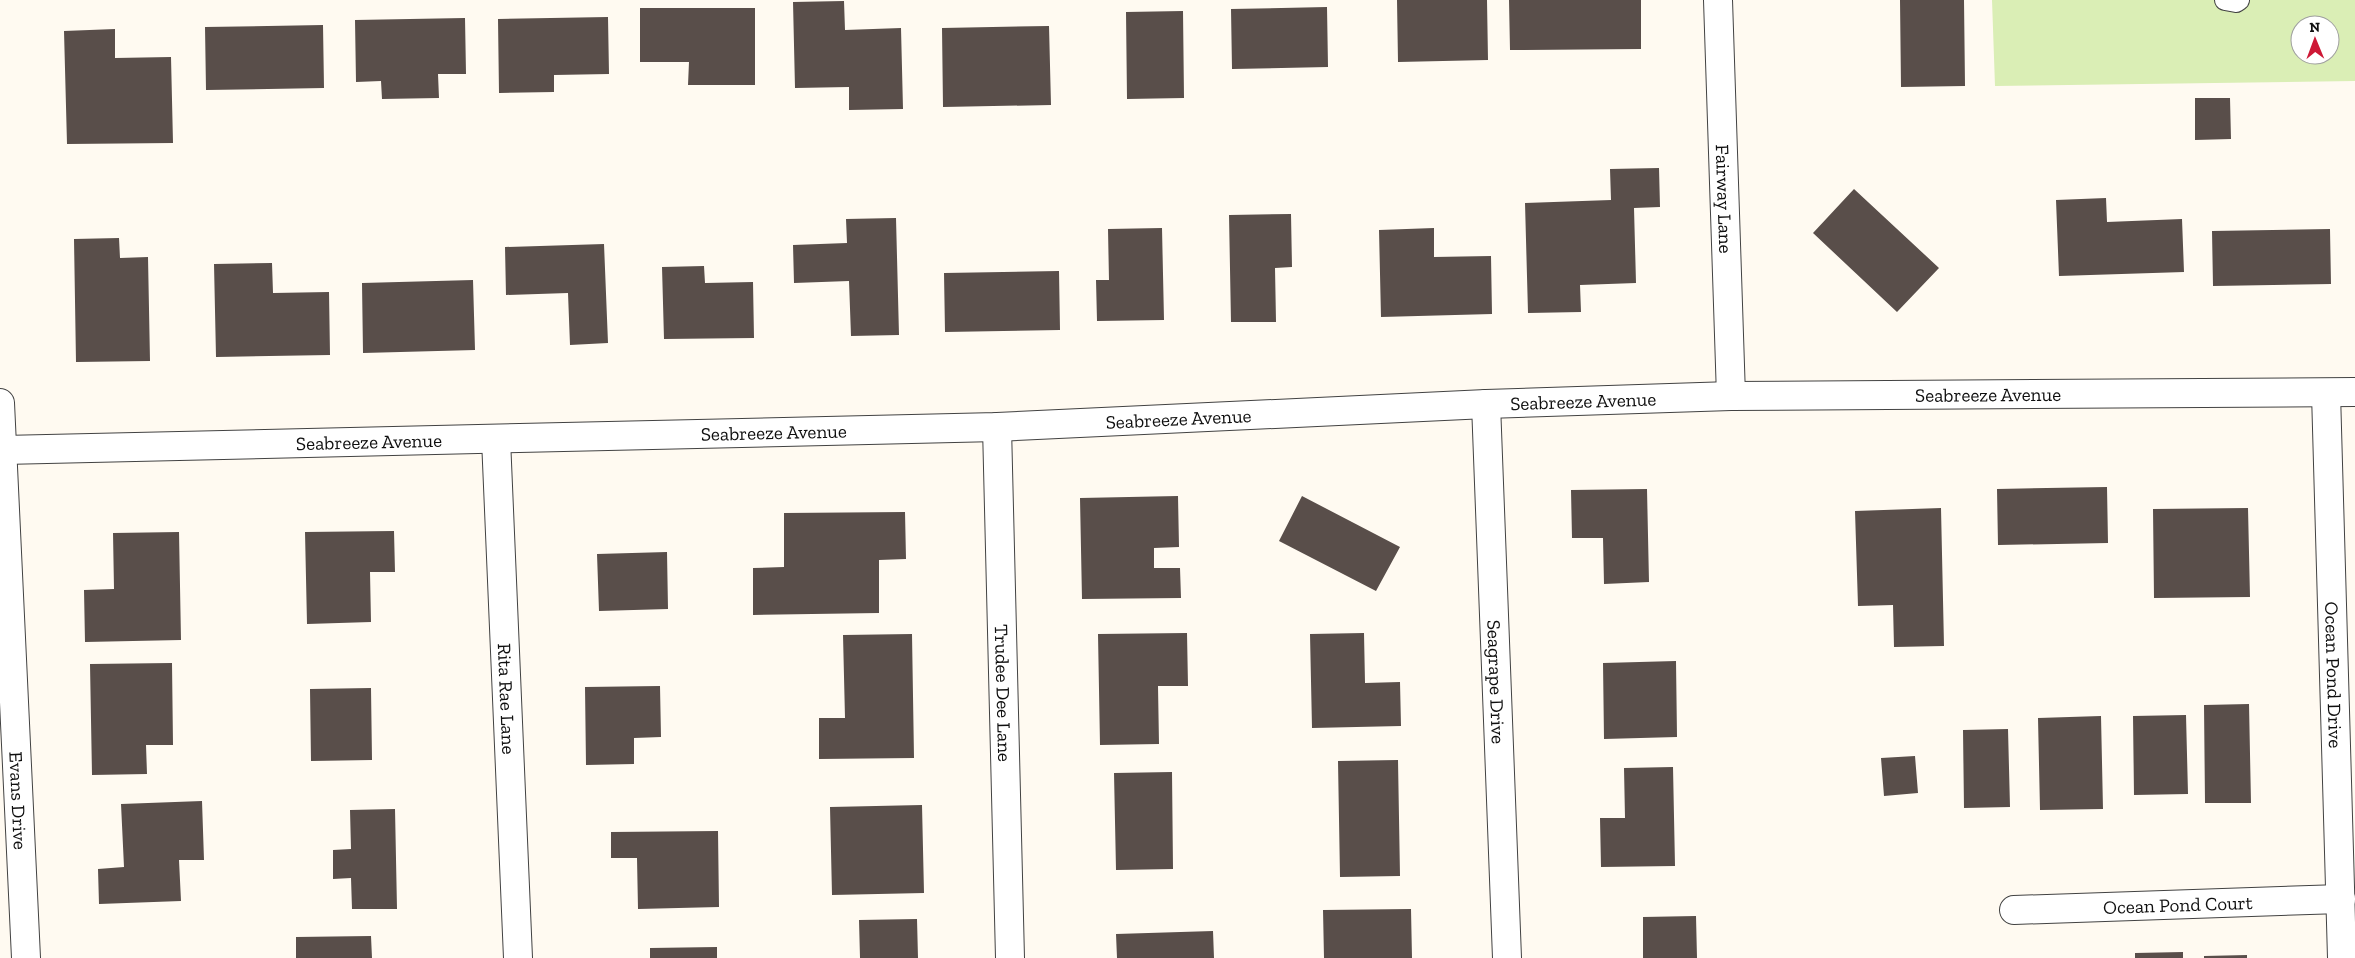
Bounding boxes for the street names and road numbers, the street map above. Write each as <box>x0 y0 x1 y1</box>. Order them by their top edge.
street label: Fairway Lane <box>1711 144 1738 254</box>
street label: Seabreeze Avenue <box>1915 382 2061 406</box>
street label: Seabreeze Avenue <box>1510 387 1657 415</box>
street label: Seabreeze Avenue <box>1105 404 1252 433</box>
street label: Seabreeze Avenue <box>701 419 847 445</box>
street label: Seabreeze Avenue <box>296 428 442 455</box>
street label: Ocean Pond Drive <box>2320 601 2348 749</box>
street label: Seagrape Drive <box>1483 619 1510 744</box>
street label: Trudee Dee Lane <box>990 624 1017 762</box>
street label: Rita Rae Lane <box>493 643 521 755</box>
street label: Evans Drive <box>5 751 32 850</box>
street label: Ocean Pond Court <box>2103 890 2253 918</box>

